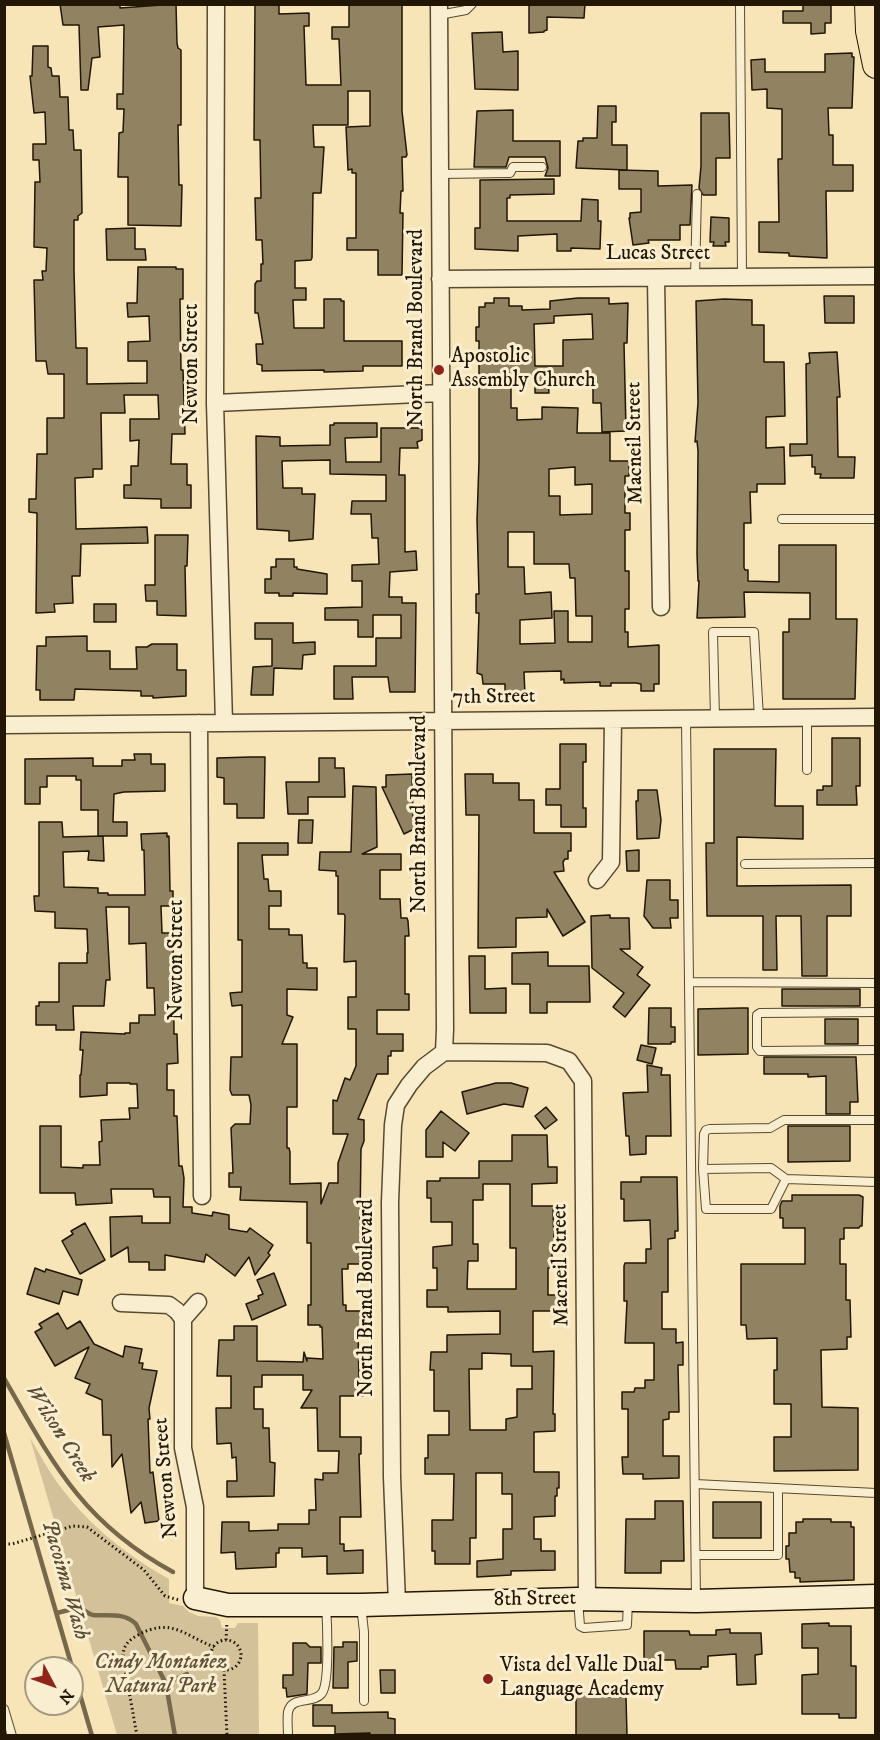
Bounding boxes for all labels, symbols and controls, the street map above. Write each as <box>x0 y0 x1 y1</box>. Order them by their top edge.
street label: North Brand Boulevard <box>405 229 431 427</box>
street label: Lucas Street <box>606 242 710 268</box>
street label: Newton Street <box>180 303 206 425</box>
place label: Apostolic Assembly Church <box>451 345 596 395</box>
marker: Apostolic Assembly Church <box>432 363 446 377</box>
street label: Macneil Street <box>622 381 650 505</box>
street label: 7th Street <box>452 685 536 711</box>
street label: North Brand Boulevard <box>408 715 434 913</box>
street label: Newton Street <box>165 899 191 1021</box>
street label: North Brand Boulevard <box>355 1199 381 1397</box>
street label: Macneil Street <box>548 1203 576 1327</box>
water label: Wilson Creek <box>18 1380 100 1488</box>
street label: Newton Street <box>149 1417 185 1539</box>
water label: Pacoima Wash <box>34 1517 94 1643</box>
street label: 8th Street <box>494 1587 576 1613</box>
park label: Cindy Montañez Natural Park <box>94 1651 228 1701</box>
place label: Vista del Valle Dual Language Academy <box>500 1654 664 1704</box>
north arrow <box>24 1656 84 1716</box>
marker: Vista del Valle Dual Language Academy <box>481 1672 495 1686</box>
text: N <box>54 1685 78 1708</box>

